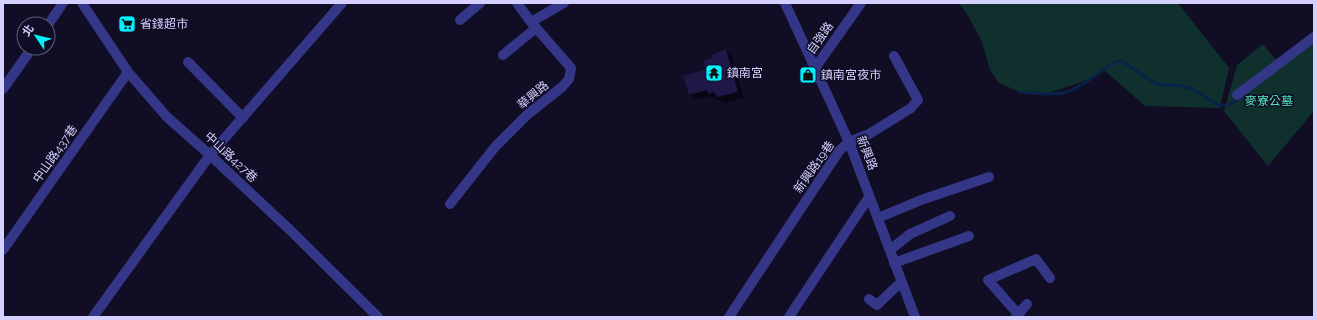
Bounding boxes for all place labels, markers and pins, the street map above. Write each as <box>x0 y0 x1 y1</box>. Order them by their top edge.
supermarket icon: 省錢超市 <box>117 14 137 34</box>
place label: 省錢超市 <box>140 17 188 31</box>
temple icon: 鎮南宮 <box>704 63 724 83</box>
shop icon: 鎮南宮夜市 <box>798 65 818 85</box>
place label: 鎮南宮 <box>727 66 763 80</box>
place label: 鎮南宮夜市 <box>821 68 881 82</box>

